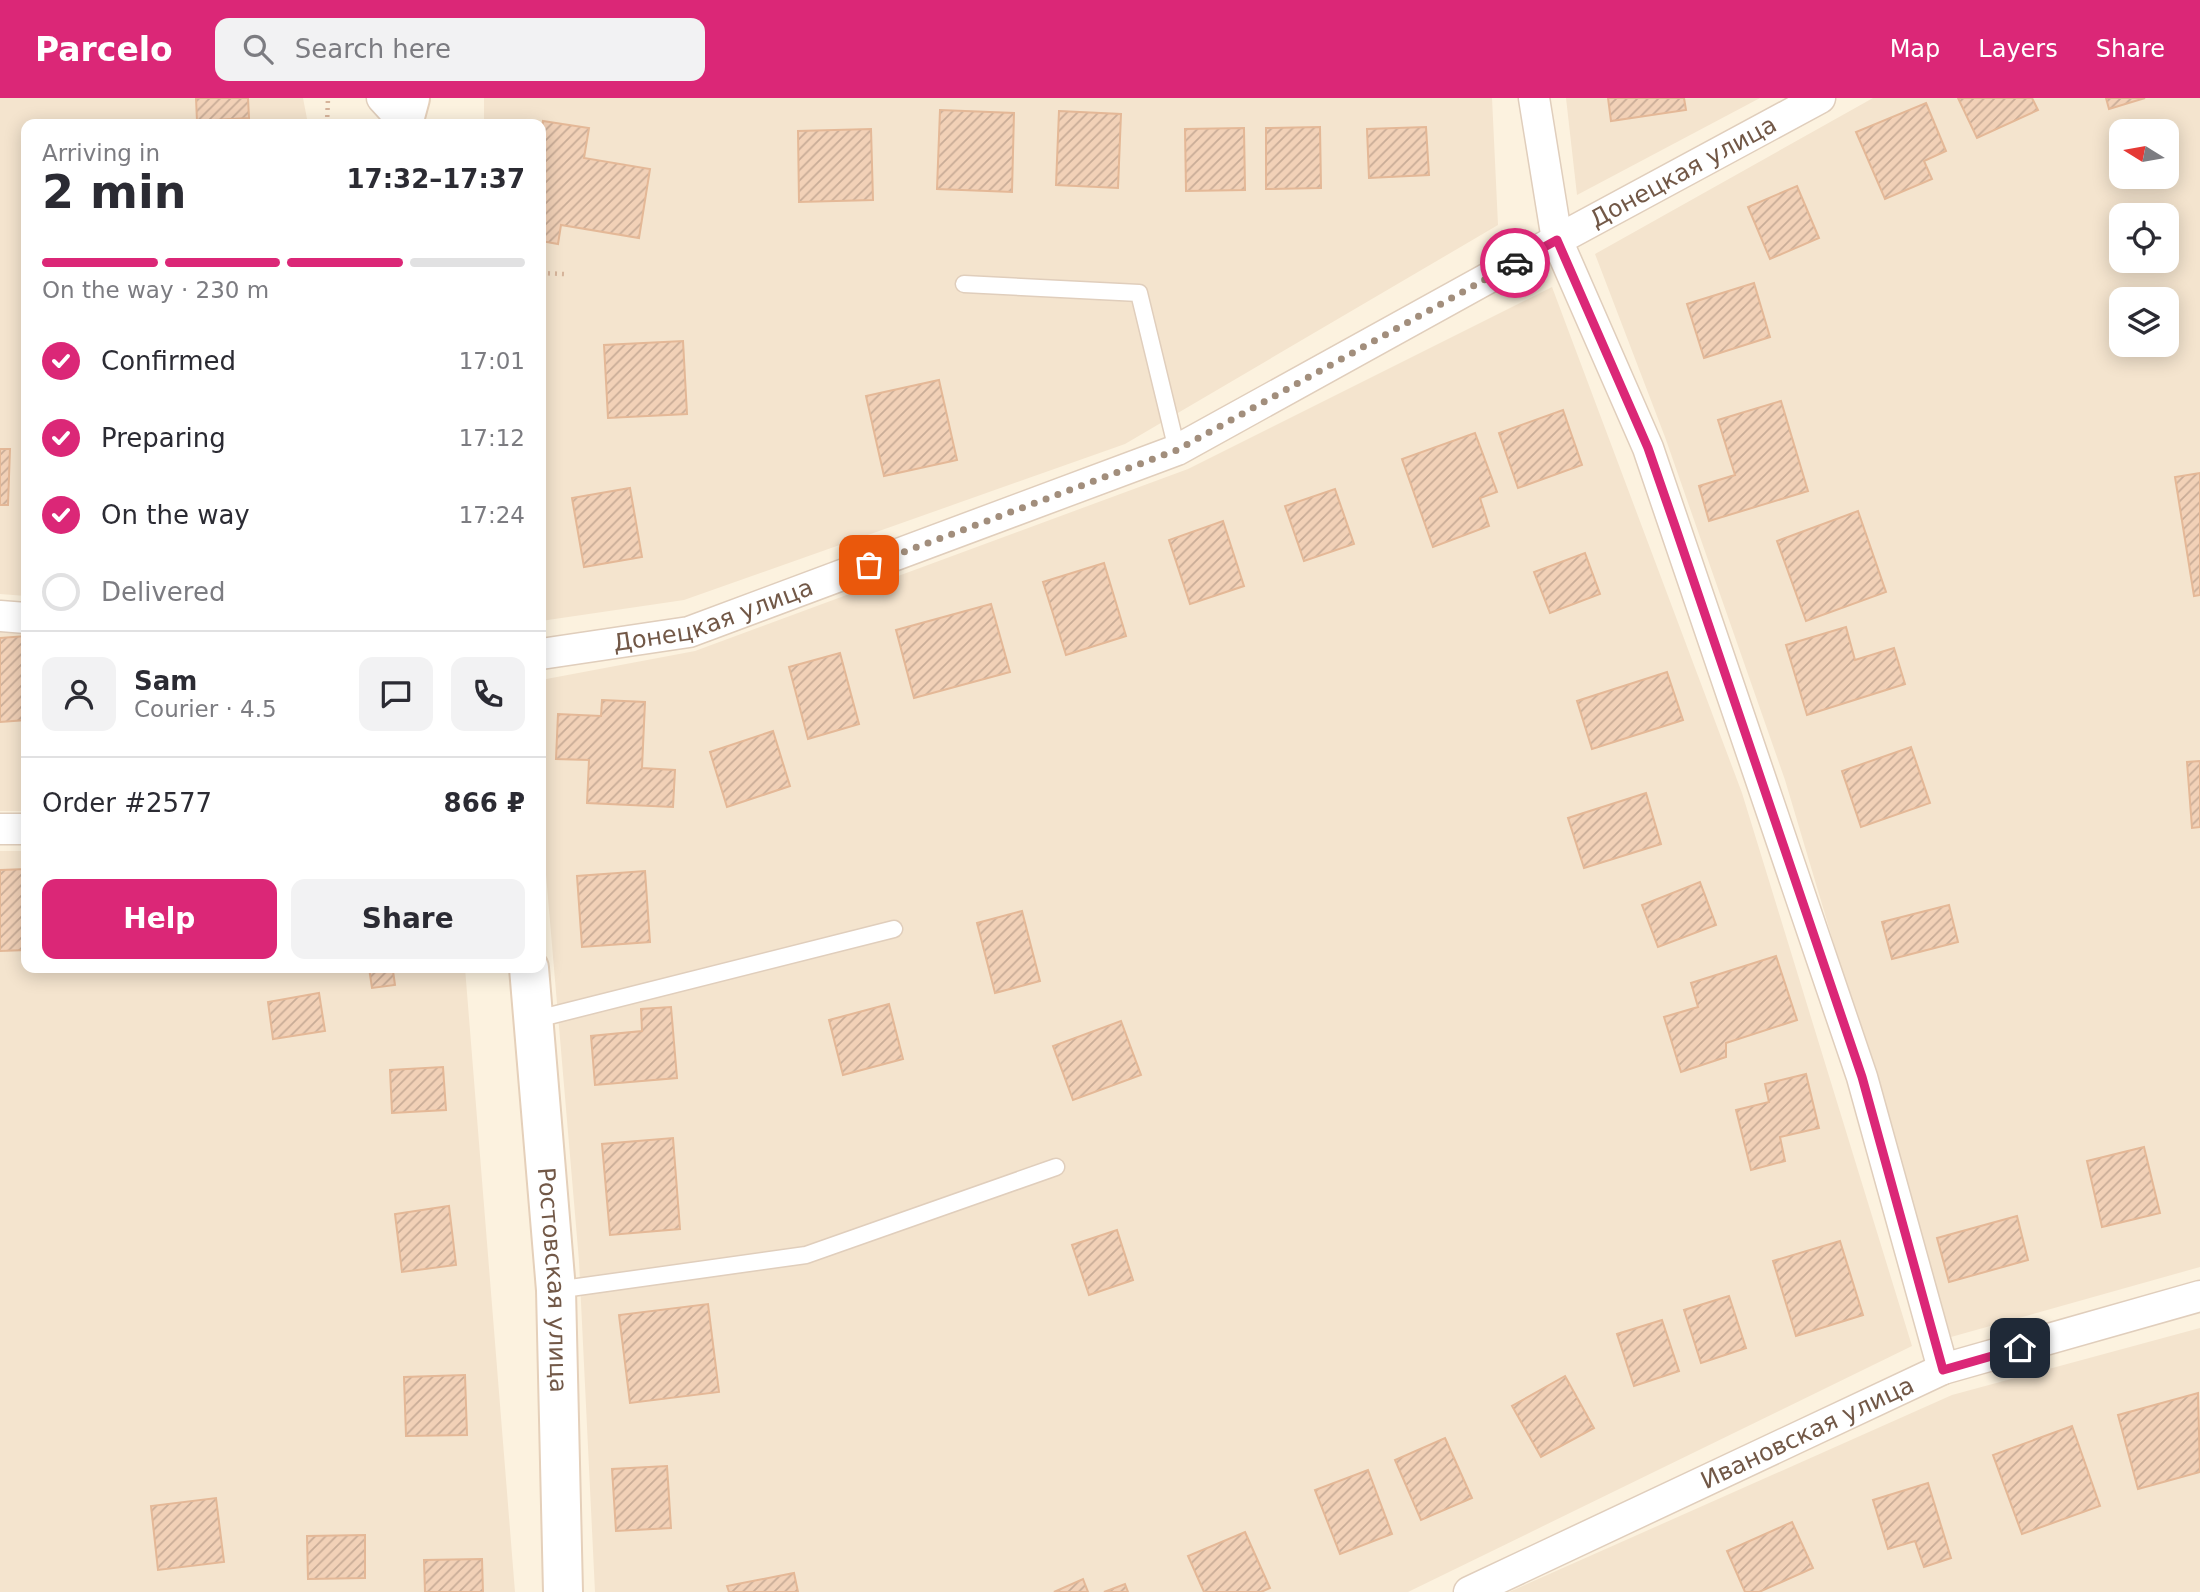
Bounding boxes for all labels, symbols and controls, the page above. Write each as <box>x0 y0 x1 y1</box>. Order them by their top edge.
search box <box>215 18 705 81</box>
text: Parcelo <box>35 30 173 69</box>
icon: search <box>239 30 277 68</box>
text: Search here <box>295 34 451 64</box>
text: Map <box>1890 35 1940 63</box>
text: Layers <box>1978 35 2058 63</box>
text: Share <box>2096 35 2165 63</box>
street label: Донецкая улица <box>1585 110 1781 234</box>
north arrow <box>2109 119 2179 189</box>
map controls <box>2109 119 2179 357</box>
text: Arriving in <box>42 140 160 166</box>
text: 17:32–17:37 <box>346 164 525 194</box>
text: 2 min <box>42 165 186 219</box>
button: locate <box>2109 203 2179 273</box>
courier <box>1480 228 1550 298</box>
icon: car <box>1496 244 1534 282</box>
text: On the way · 230 m <box>42 277 269 303</box>
button: layers <box>2109 287 2179 357</box>
icon: check <box>42 342 80 380</box>
text: Confirmed <box>101 346 236 376</box>
text: 17:01 <box>459 348 525 374</box>
icon: check <box>42 419 80 457</box>
text: Preparing <box>101 423 226 453</box>
text: 17:12 <box>459 425 525 451</box>
icon: check <box>42 496 80 534</box>
text: On the way <box>101 500 250 530</box>
text: 17:24 <box>459 502 525 528</box>
pin <box>839 535 899 595</box>
icon: bag <box>850 546 888 584</box>
street label: Донецкая улица <box>611 573 817 657</box>
text: Delivered <box>101 577 225 607</box>
button: person <box>42 657 116 731</box>
button: chat <box>359 657 433 731</box>
button: phone <box>451 657 525 731</box>
text: Sam <box>134 666 197 696</box>
text: Courier · 4.5 <box>134 696 277 722</box>
text: Order #2577 <box>42 788 212 818</box>
text: 866 ₽ <box>444 788 525 818</box>
button: Help <box>42 879 277 959</box>
button: Share <box>291 879 525 959</box>
street label: Ростовская улица <box>532 1166 572 1393</box>
pin <box>1990 1318 2050 1378</box>
icon: home <box>2001 1329 2039 1367</box>
street label: Ивановская улица <box>1696 1371 1918 1495</box>

